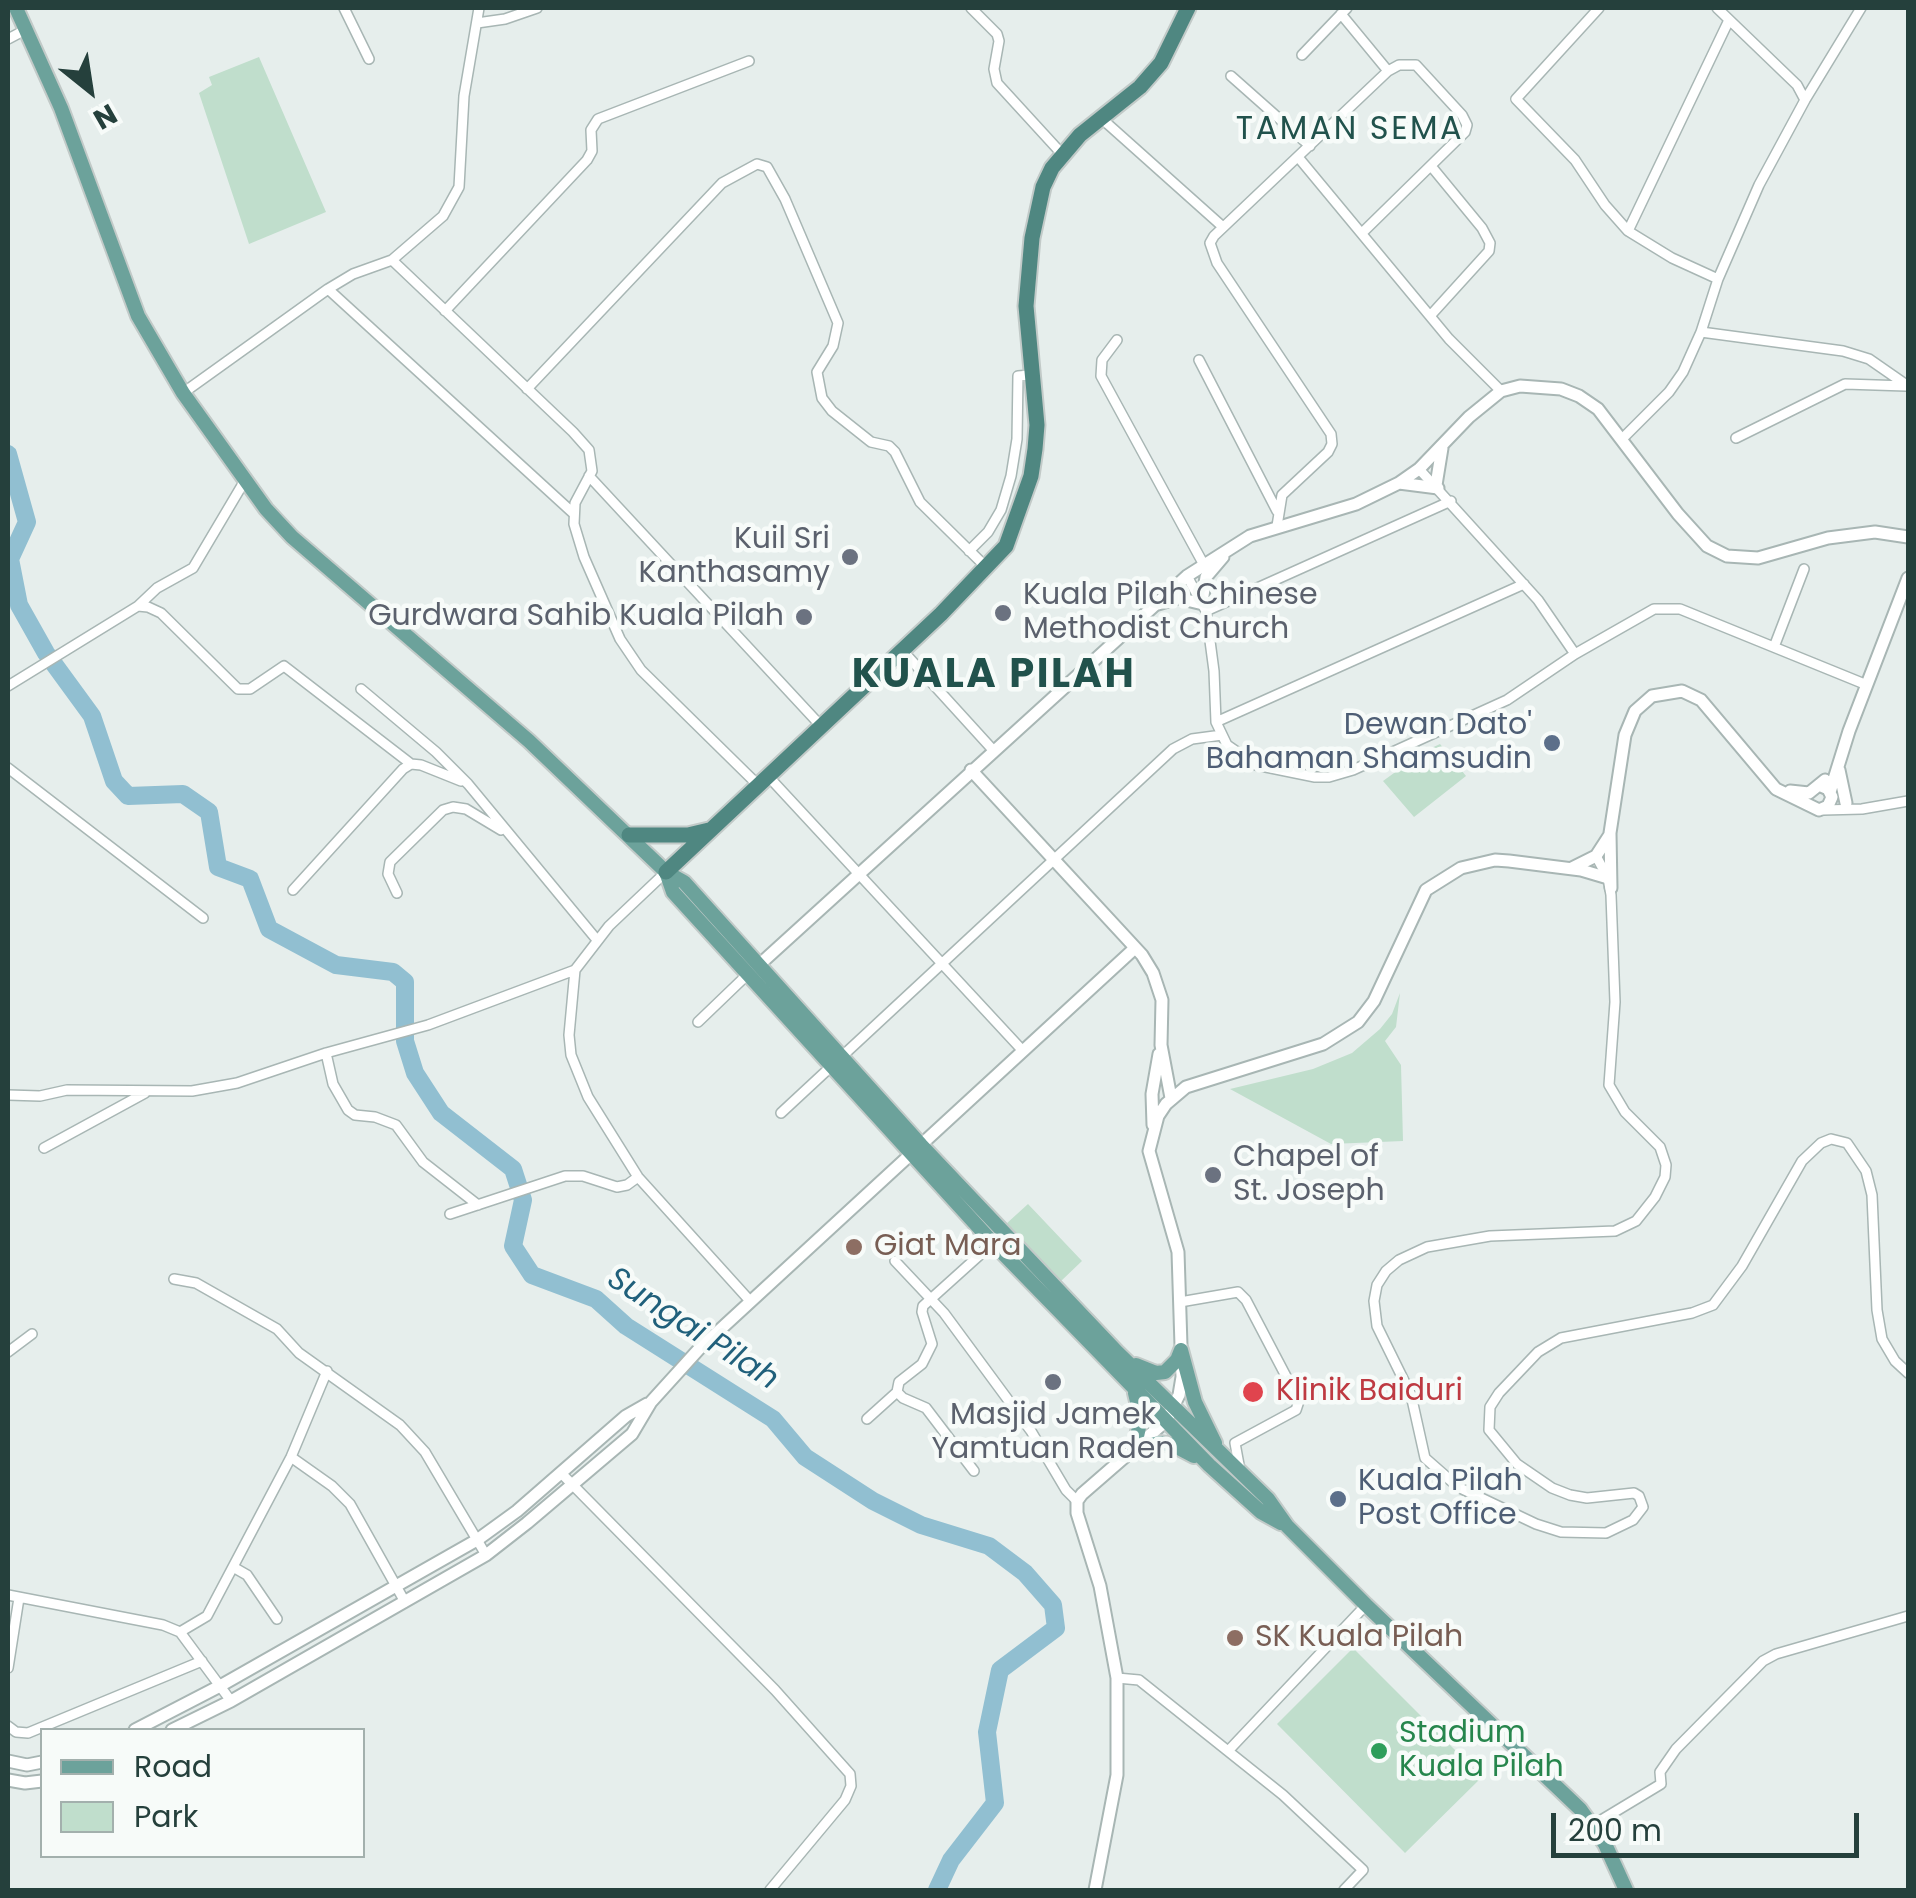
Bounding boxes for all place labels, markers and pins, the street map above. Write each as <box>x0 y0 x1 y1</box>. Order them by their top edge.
place label: Kuil Sri Kanthasamy <box>638 522 830 592</box>
marker: Kuil Sri Kanthasamy <box>839 546 861 568</box>
place label: Kuala Pilah Chinese Methodist Church <box>1023 578 1318 648</box>
place label: Gurdwara Sahib Kuala Pilah <box>368 599 784 635</box>
marker: Kuala Pilah Chinese Methodist Church <box>992 602 1014 624</box>
marker: Gurdwara Sahib Kuala Pilah <box>793 606 815 628</box>
place label: Dewan Dato' Bahaman Shamsudin <box>1206 708 1532 778</box>
marker: Dewan Dato' Bahaman Shamsudin <box>1541 732 1563 754</box>
place label: Chapel of St. Joseph <box>1233 1140 1385 1210</box>
marker: Chapel of St. Joseph <box>1202 1164 1224 1186</box>
place label: Giat Mara <box>874 1229 1022 1265</box>
marker: Giat Mara <box>843 1236 865 1258</box>
marker: Masjid Jamek Yamtuan Raden <box>1042 1371 1064 1393</box>
place label: Klinik Baiduri <box>1276 1374 1463 1410</box>
marker: Klinik Baiduri <box>1240 1379 1266 1405</box>
place label: Masjid Jamek Yamtuan Raden <box>932 1398 1174 1468</box>
place label: Kuala Pilah Post Office <box>1358 1464 1523 1534</box>
marker: Kuala Pilah Post Office <box>1327 1488 1349 1510</box>
place label: SK Kuala Pilah <box>1255 1620 1463 1656</box>
marker: SK Kuala Pilah <box>1224 1627 1246 1649</box>
place label: Stadium Kuala Pilah <box>1399 1716 1564 1786</box>
marker: Stadium Kuala Pilah <box>1368 1740 1390 1762</box>

